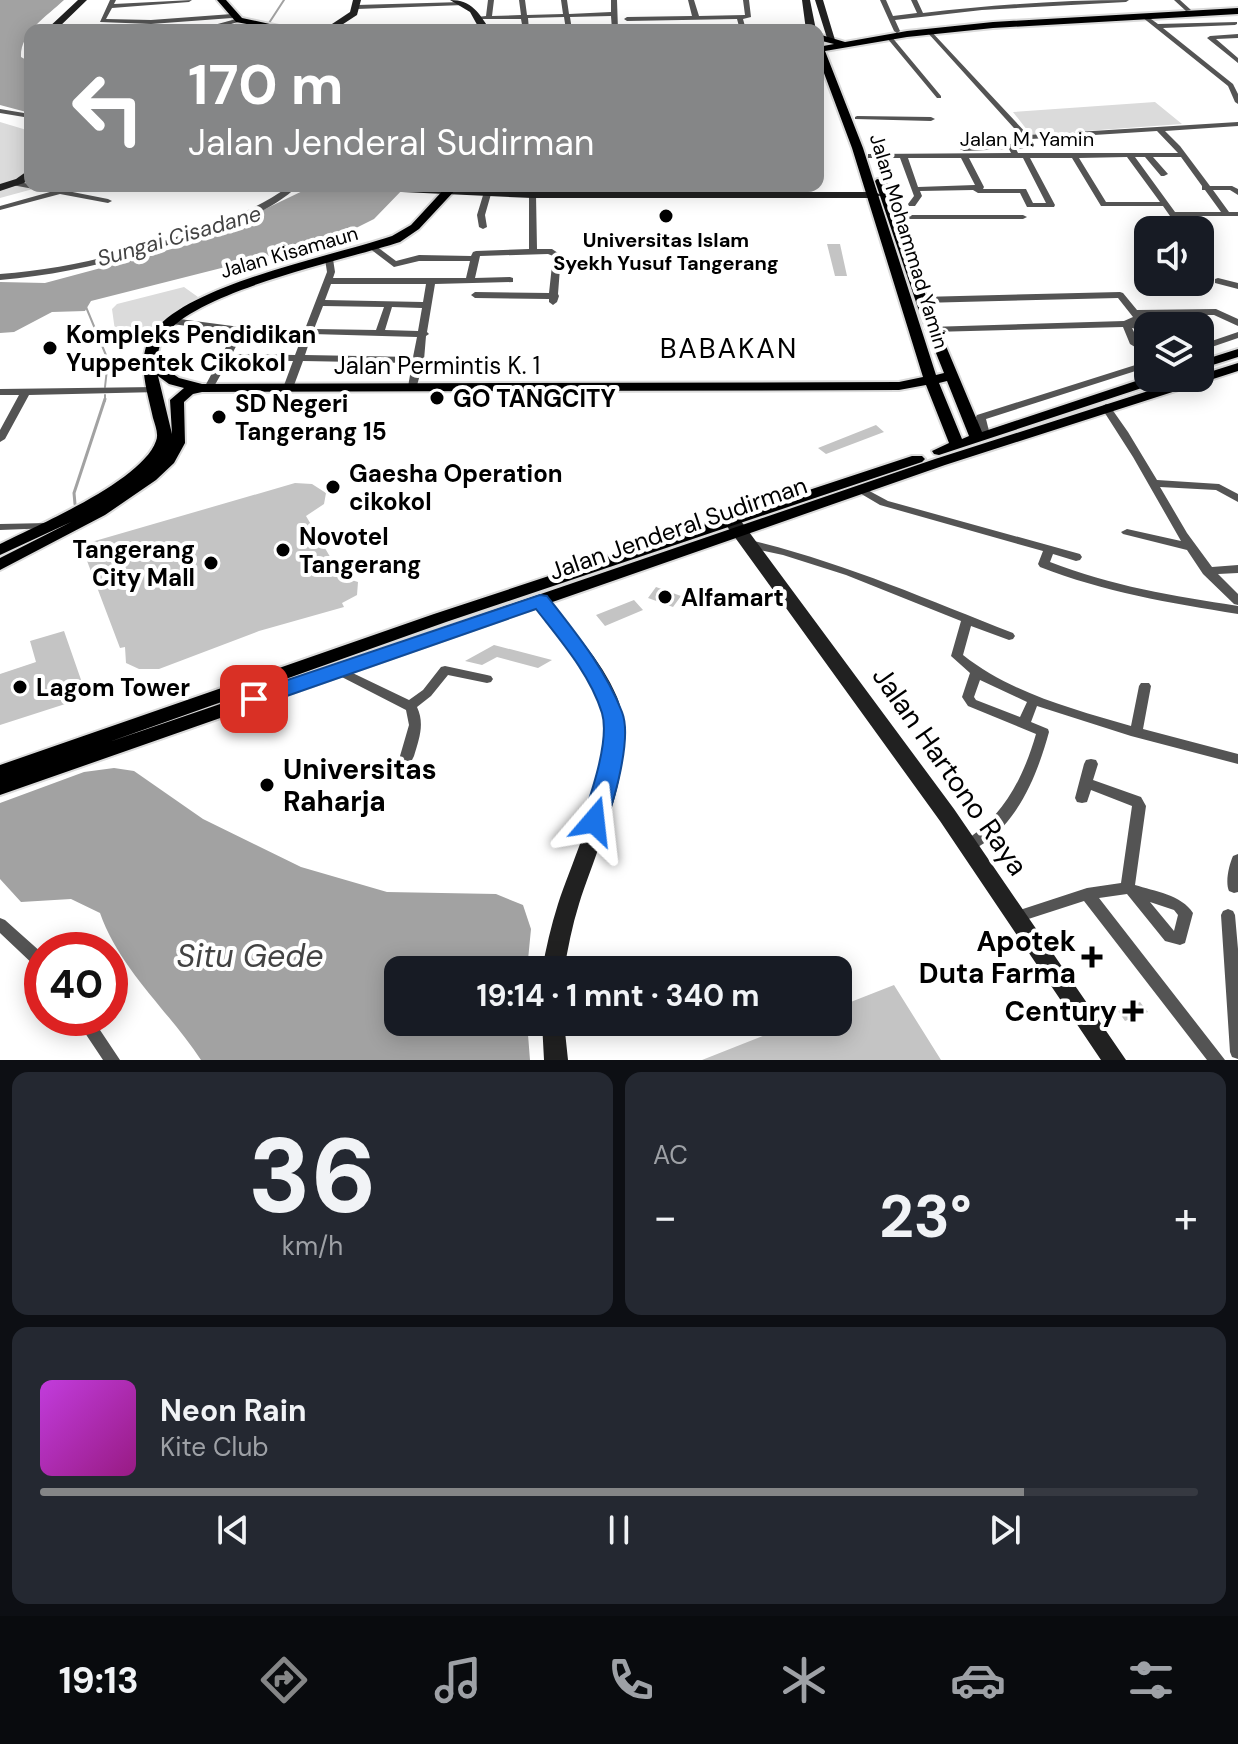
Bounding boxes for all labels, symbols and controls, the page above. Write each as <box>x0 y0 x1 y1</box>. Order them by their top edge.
text: 170 m <box>188 48 343 121</box>
icon: left <box>56 56 160 160</box>
text: Jalan Jenderal Sudirman <box>188 119 595 166</box>
street label: Jalan M. Yamin <box>960 126 1094 152</box>
street label: Jalan Mohammad Yamin <box>864 130 954 352</box>
water label: Sungai Cisadane <box>94 199 264 273</box>
marker: Universitas Islam Syekh Yusuf Tangerang <box>657 207 675 225</box>
map controls <box>1134 216 1214 392</box>
button: sound <box>1134 216 1214 296</box>
street label: Jalan Kisamaun <box>217 220 361 284</box>
place label: Universitas Islam Syekh Yusuf Tangerang <box>553 227 779 276</box>
button: layers <box>1134 312 1214 392</box>
place label: Kompleks Pendidikan Yuppentek Cikokol <box>66 319 316 378</box>
district label: BABAKAN <box>660 330 798 367</box>
marker: Kompleks Pendidikan Yuppentek Cikokol <box>41 339 59 357</box>
street label: Jalan Permintis K. 1 <box>334 350 540 381</box>
place label: GO TANGCITY <box>453 383 616 414</box>
place label: SD Negeri Tangerang 15 <box>235 388 387 447</box>
marker: GO TANGCITY <box>428 389 446 407</box>
marker: SD Negeri Tangerang 15 <box>210 408 228 426</box>
place label: Gaesha Operation cikokol <box>349 458 563 517</box>
street label: Jalan Jenderal Sudirman <box>545 469 811 587</box>
marker: Gaesha Operation cikokol <box>324 478 342 496</box>
place label: Novotel Tangerang <box>299 521 421 580</box>
place label: Tangerang City Mall <box>73 534 195 593</box>
marker: Novotel Tangerang <box>274 541 292 559</box>
marker: Tangerang City Mall <box>202 554 220 572</box>
place label: Alfamart <box>681 582 784 613</box>
marker: Alfamart <box>656 588 674 606</box>
street label: Jalan Hartono Raya <box>864 659 1036 883</box>
pin <box>220 665 288 733</box>
place label: Lagom Tower <box>36 672 190 703</box>
icon: arrive <box>232 677 276 721</box>
marker: Lagom Tower <box>11 678 29 696</box>
place label: Universitas Raharja <box>283 751 437 820</box>
marker: Universitas Raharja <box>258 776 276 794</box>
position arrow <box>552 779 636 863</box>
place label: Apotek Duta Farma <box>919 923 1076 992</box>
speed limit sign: 40 <box>24 932 128 1036</box>
water label: Situ Gede <box>177 935 323 977</box>
marker: Apotek Duta Farma <box>1083 948 1101 966</box>
text: 19:14 · 1 mnt · 340 m <box>476 976 760 1015</box>
place label: Century <box>1004 993 1117 1030</box>
marker: Century <box>1124 1002 1142 1020</box>
text: 36 <box>248 1109 377 1244</box>
text: AC <box>653 1138 688 1172</box>
text: 23° <box>879 1177 972 1256</box>
text: − <box>653 1188 677 1246</box>
text: + <box>1174 1188 1198 1246</box>
text: km/h <box>282 1229 343 1263</box>
text: Neon Rain <box>160 1391 306 1430</box>
text: Kite Club <box>160 1430 269 1464</box>
icon: previous <box>211 1508 255 1552</box>
icon: pause <box>597 1508 641 1552</box>
icon: next <box>983 1508 1027 1552</box>
icon: directions <box>256 1652 312 1708</box>
icon: music <box>430 1652 486 1708</box>
icon: phone <box>603 1652 659 1708</box>
icon: climate <box>776 1652 832 1708</box>
icon: car <box>950 1652 1006 1708</box>
icon: filters <box>1123 1652 1179 1708</box>
text: 19:13 <box>59 1657 139 1704</box>

